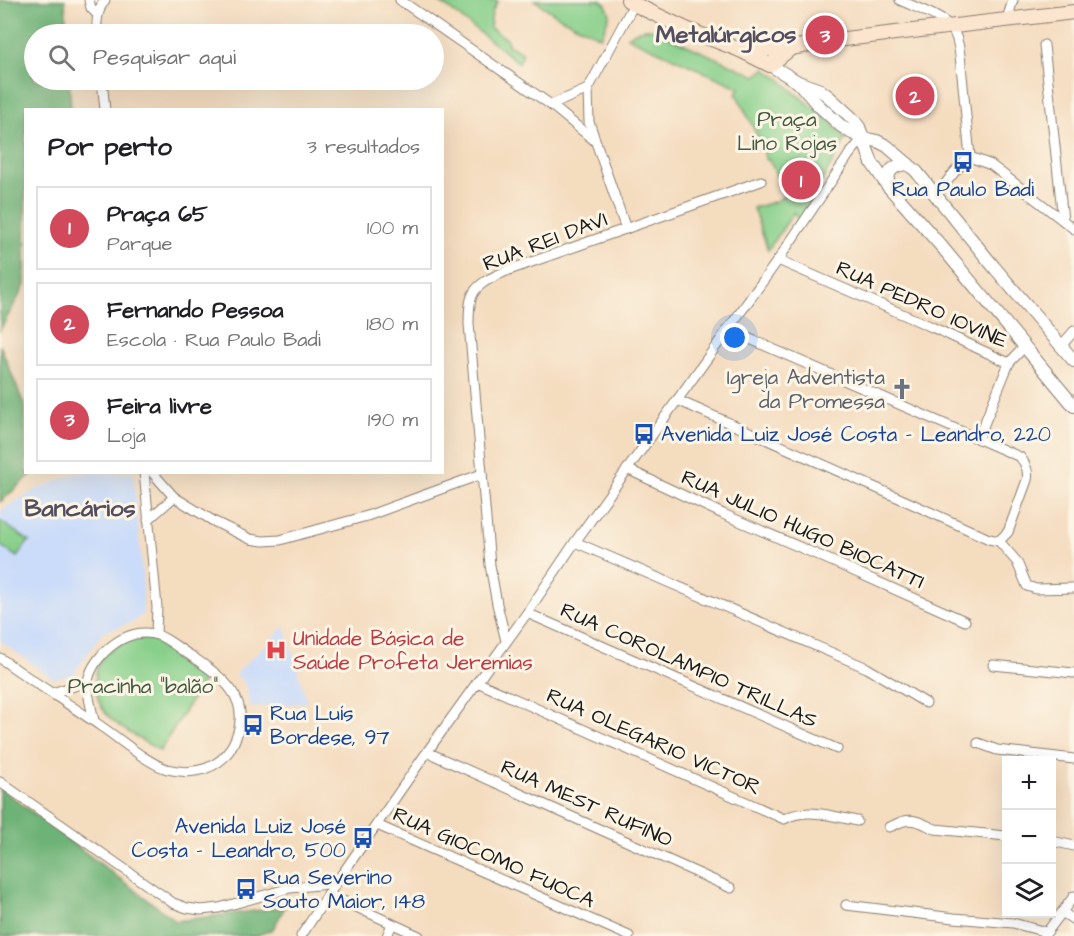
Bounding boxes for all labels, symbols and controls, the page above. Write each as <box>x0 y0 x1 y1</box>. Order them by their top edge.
pin: 3 <box>806 12 844 57</box>
district label: Metalúrgicos <box>656 18 796 53</box>
search box <box>24 24 444 90</box>
icon: search <box>45 41 78 74</box>
text: Pesquisar aqui <box>93 42 236 73</box>
pin: 2 <box>896 74 934 118</box>
park label: Praça Lino Rojas <box>737 105 837 158</box>
text: Por perto <box>48 129 172 165</box>
text: 3 resultados <box>307 133 420 161</box>
bus stop icon: Rua Paulo Badi <box>951 150 975 174</box>
pin: 1 <box>782 158 820 202</box>
place label: Rua Paulo Badi <box>892 175 1034 204</box>
text: Praça 65 <box>107 199 208 230</box>
street label: RUA REI DAVI <box>479 204 612 278</box>
text: 1 <box>68 214 71 242</box>
text: 100 m <box>367 214 418 242</box>
text: Parque <box>107 230 172 258</box>
street label: RUA PEDRO IOVINE <box>832 254 1013 355</box>
text: Fernando Pessoa <box>107 295 284 326</box>
text: 2 <box>64 310 75 338</box>
text: 180 m <box>366 310 418 338</box>
your location <box>720 323 749 352</box>
text: Escola · Rua Paulo Badi <box>107 326 321 354</box>
place label: Igreja Adventista da Promessa <box>727 363 885 416</box>
church icon: Igreja Adventista da Promessa <box>890 377 914 401</box>
text: Feira livre <box>107 391 212 422</box>
text: 3 <box>64 406 75 434</box>
text: 190 m <box>368 406 418 434</box>
place label: Avenida Luiz José Costa - Leandro, 220 <box>661 420 1051 449</box>
text: Loja <box>107 422 146 450</box>
bus stop icon: Avenida Luiz José Costa - Leandro, 220 <box>632 422 656 446</box>
street label: RUA JULIO HUGO BIOCATTI <box>677 463 929 596</box>
district label: Bancários <box>24 492 136 526</box>
street label: RUA COROLAMPIO TRILLAS <box>556 596 822 735</box>
place label: Unidade Básica de Saúde Profeta Jeremias <box>293 624 533 677</box>
hospital icon: Unidade Básica de Saúde Profeta Jeremias <box>264 638 288 662</box>
park label: Pracinha "balão" <box>68 672 218 701</box>
street label: RUA OLEGARIO VICTOR <box>542 681 765 802</box>
place label: Rua Luís Bordese, 97 <box>270 699 389 752</box>
bus stop icon: Rua Luís Bordese, 97 <box>241 713 265 737</box>
street label: RUA MEST RUFINO <box>496 753 677 854</box>
map controls <box>1002 756 1056 918</box>
button: + <box>1002 756 1056 810</box>
street label: RUA GIOCOMO FUOCA <box>388 800 600 915</box>
button: − <box>1002 810 1056 864</box>
place label: Avenida Luiz José Costa - Leandro, 500 <box>132 812 346 865</box>
bus stop icon: Avenida Luiz José Costa - Leandro, 500 <box>351 826 375 850</box>
place label: Rua Severino Souto Maior, 148 <box>263 863 425 916</box>
button: layers <box>1002 864 1056 918</box>
bus stop icon: Rua Severino Souto Maior, 148 <box>234 877 258 901</box>

